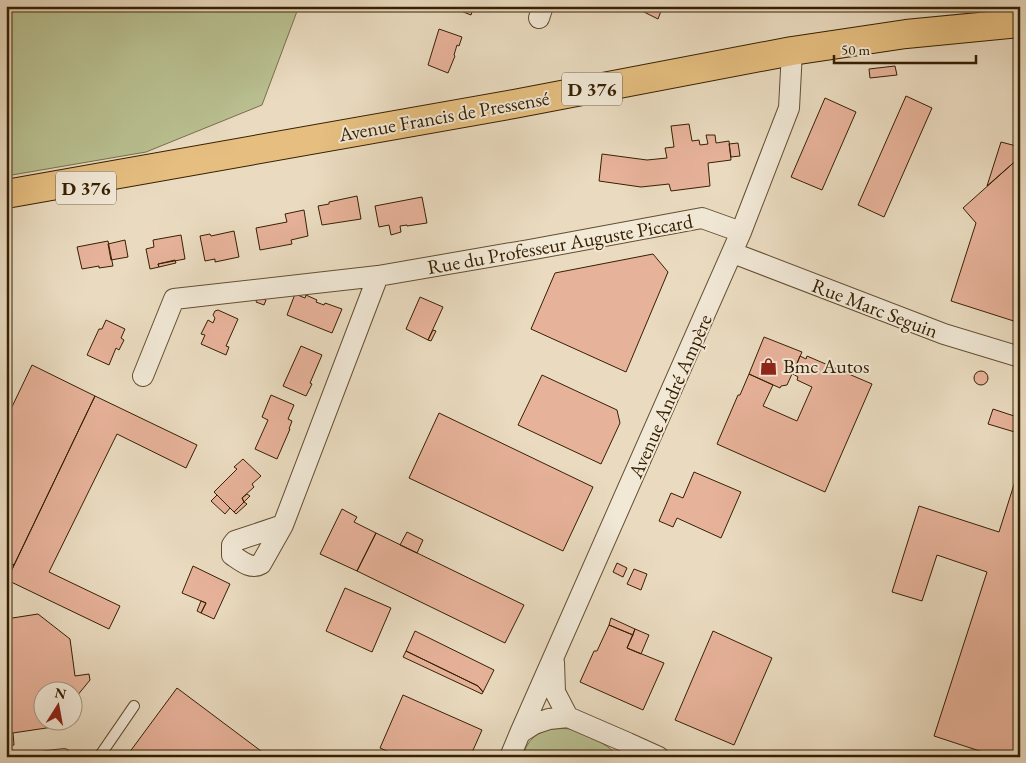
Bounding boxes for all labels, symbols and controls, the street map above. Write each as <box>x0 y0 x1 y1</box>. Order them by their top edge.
scale bar <box>834 32 976 64</box>
text: 50 m <box>841 40 870 59</box>
road number: D 376 <box>562 72 622 106</box>
street label: Avenue Francis de Pressensé <box>336 85 552 147</box>
road number: D 376 <box>56 172 116 204</box>
street label: Rue du Professeur Auguste Piccard <box>425 208 696 280</box>
street label: Rue Marc Seguin <box>808 272 942 344</box>
street label: Avenue André Ampère <box>622 310 718 483</box>
place label: Bmc Autos <box>783 353 869 379</box>
shop icon: Bmc Autos <box>759 356 779 376</box>
north arrow <box>32 680 82 730</box>
text: N <box>53 683 68 703</box>

